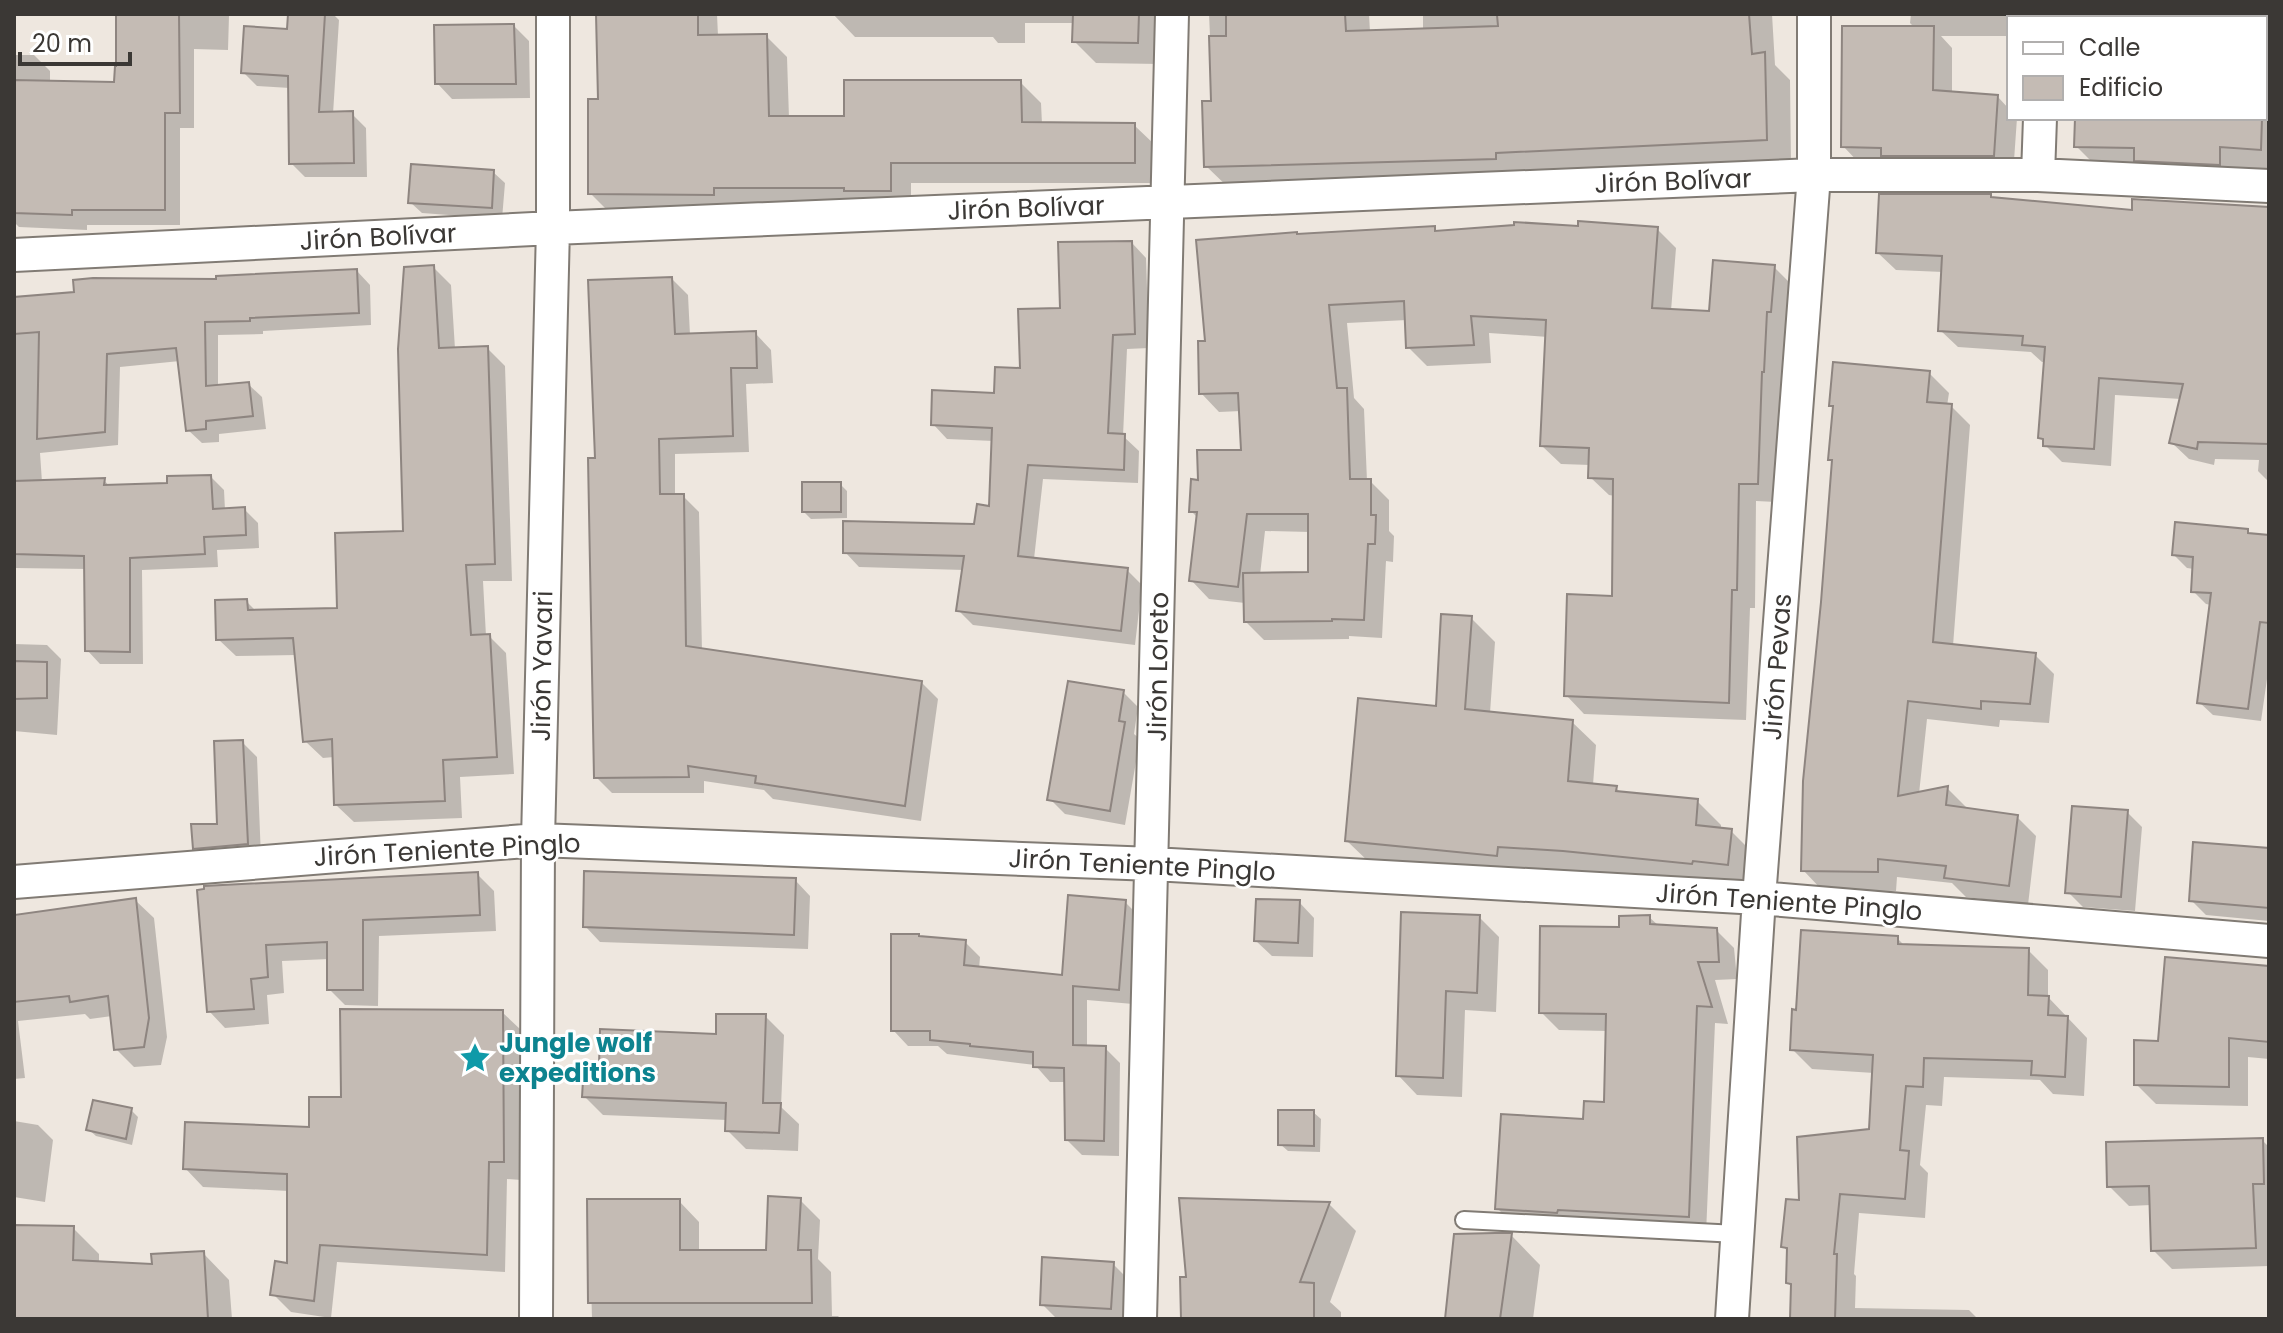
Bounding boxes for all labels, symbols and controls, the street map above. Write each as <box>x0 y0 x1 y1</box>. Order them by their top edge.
scale bar <box>20 16 130 66</box>
legend <box>2007 16 2267 120</box>
text: 20 m <box>32 27 92 60</box>
text: Calle <box>2079 31 2140 64</box>
text: Edificio <box>2079 71 2163 104</box>
street label: Jirón Bolívar <box>1594 160 1752 202</box>
street label: Jirón Bolívar <box>947 187 1105 229</box>
street label: Jirón Bolívar <box>299 215 457 259</box>
street label: Jirón Yavari <box>523 590 561 742</box>
street label: Jirón Loreto <box>1139 592 1177 742</box>
street label: Jirón Pevas <box>1754 592 1800 742</box>
street label: Jirón Teniente Pinglo <box>313 825 581 875</box>
street label: Jirón Teniente Pinglo <box>1008 840 1276 890</box>
street label: Jirón Teniente Pinglo <box>1654 875 1924 929</box>
place label: Jungle wolf expeditions <box>499 1025 656 1091</box>
place icon: Jungle wolf expeditions <box>458 1041 492 1075</box>

